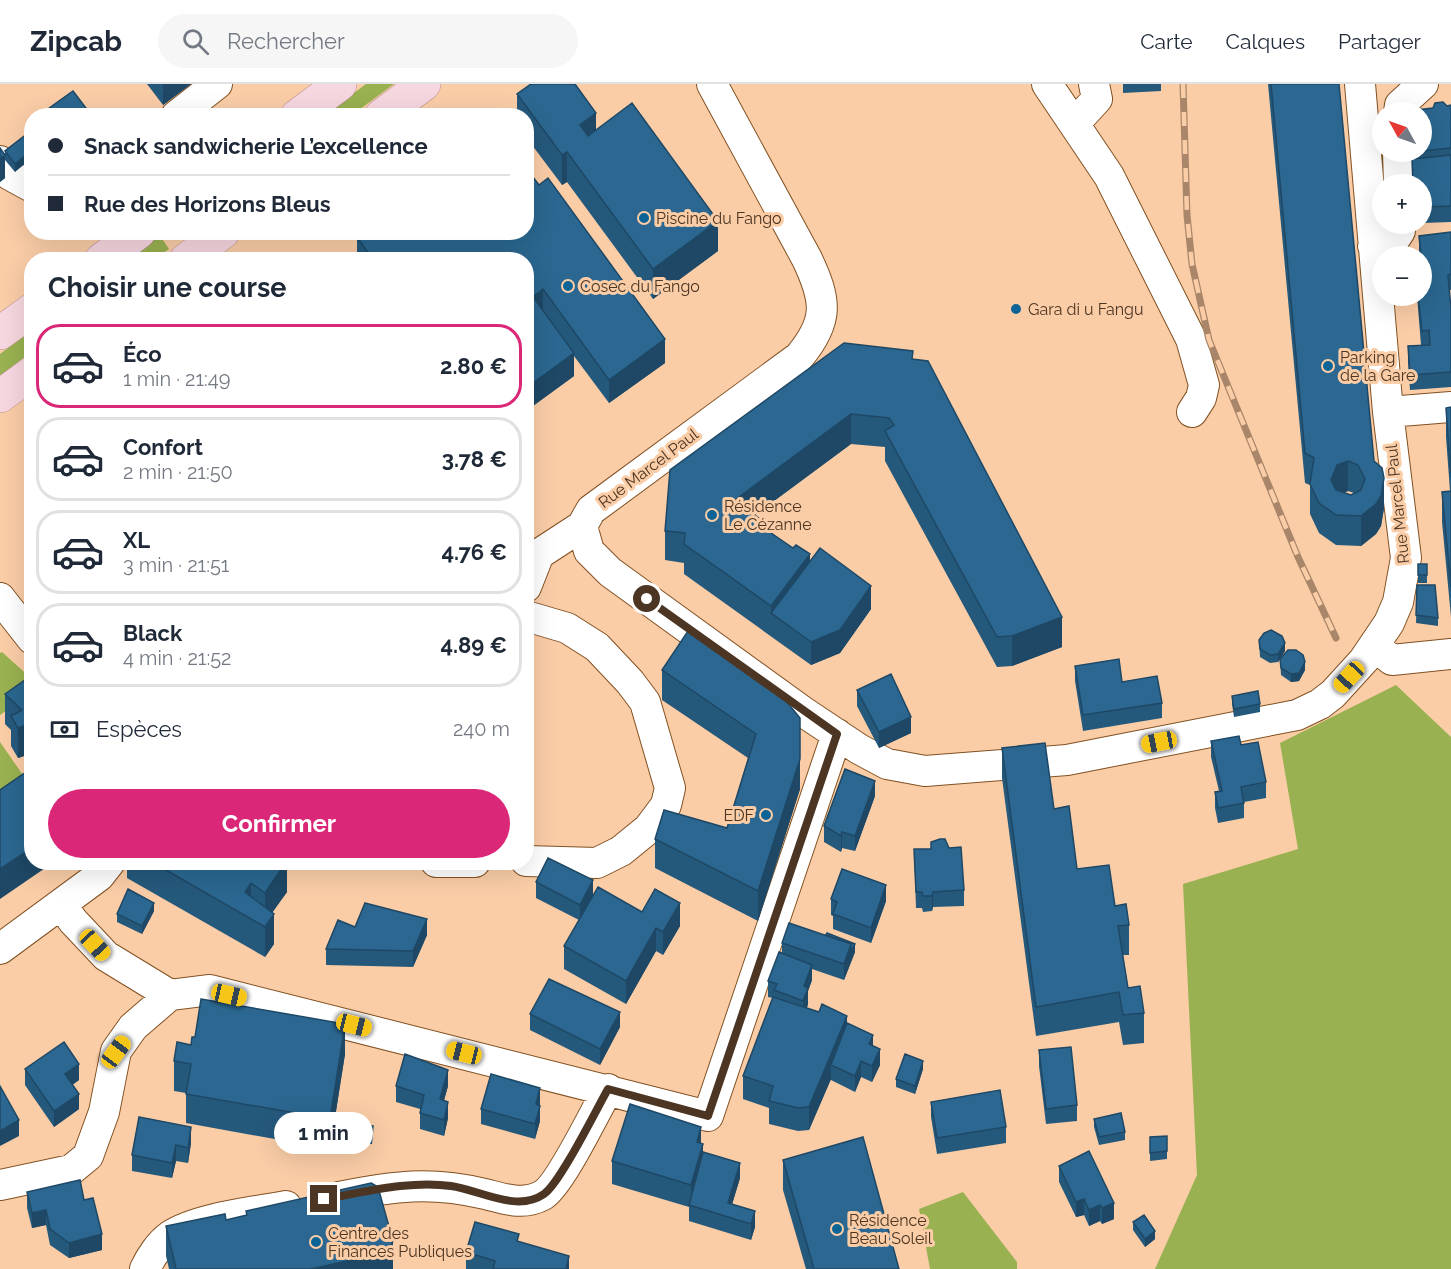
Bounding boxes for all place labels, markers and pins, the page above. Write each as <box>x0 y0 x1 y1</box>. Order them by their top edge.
place label: Piscine du Fango <box>656 209 782 228</box>
marker: Piscine du Fango <box>637 211 651 225</box>
place label: Cosec du Fango <box>580 277 700 296</box>
marker: Cosec du Fango <box>561 279 575 293</box>
place label: Gara di u Fangu <box>1028 300 1143 319</box>
marker: Gara di u Fangu <box>1009 302 1023 316</box>
place label: Parking de la Gare <box>1340 348 1416 385</box>
marker: Parking de la Gare <box>1321 359 1335 373</box>
place label: Résidence Le Cézanne <box>724 497 812 534</box>
marker: Résidence Le Cézanne <box>705 508 719 522</box>
place label: EDF <box>723 806 754 825</box>
marker: EDF <box>759 808 773 822</box>
place label: Résidence Beau Soleil <box>849 1211 933 1248</box>
marker: Résidence Beau Soleil <box>830 1222 844 1236</box>
place label: Centre des Finances Publiques <box>328 1224 472 1261</box>
marker: Centre des Finances Publiques <box>309 1235 323 1249</box>

